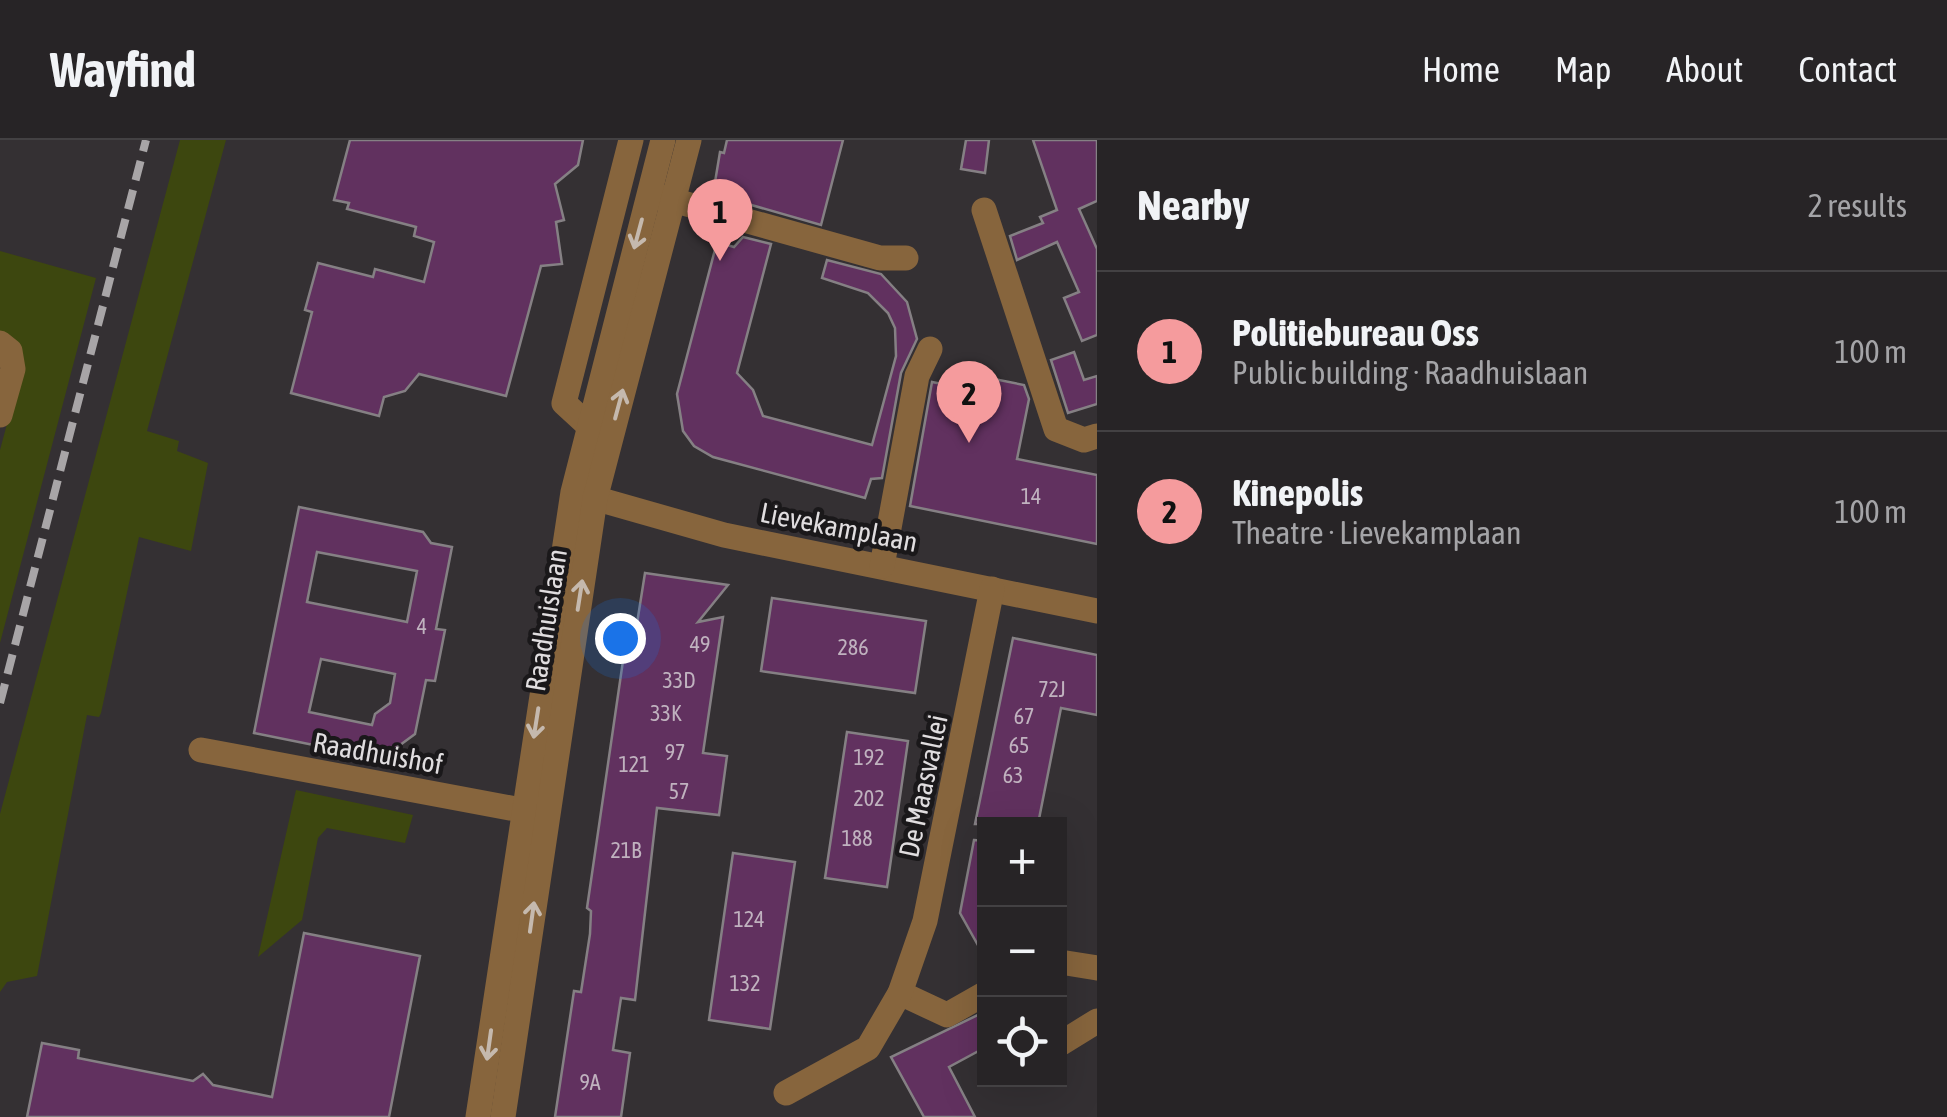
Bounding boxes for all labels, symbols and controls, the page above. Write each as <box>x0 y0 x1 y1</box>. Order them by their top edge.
text: Wayfind <box>50 42 196 97</box>
text: Home <box>1422 49 1500 89</box>
text: Map <box>1555 49 1611 89</box>
text: About <box>1666 49 1743 89</box>
text: Contact <box>1798 49 1897 89</box>
pin: 1 <box>688 178 752 261</box>
text: Nearby <box>1137 181 1250 229</box>
text: 2 results <box>1808 187 1907 224</box>
one-way arrow <box>627 218 646 249</box>
text: Politiebureau Oss <box>1232 311 1479 354</box>
text: 1 <box>1162 333 1177 370</box>
text: 100 m <box>1834 333 1907 370</box>
text: Public building · Raadhuislaan <box>1232 354 1588 391</box>
pin: 2 <box>936 360 1002 443</box>
one-way arrow <box>611 389 630 420</box>
text: Kinepolis <box>1232 471 1363 514</box>
house number: 14 <box>1021 483 1041 509</box>
text: 2 <box>1162 493 1177 530</box>
text: 100 m <box>1834 493 1907 530</box>
street label: Lievekamplaan <box>758 496 920 558</box>
text: Theatre · Lievekamplaan <box>1232 514 1521 551</box>
street label: Raadhuislaan <box>519 546 573 694</box>
one-way arrow <box>571 580 590 612</box>
house number: 4 <box>417 613 427 639</box>
your location <box>595 613 646 664</box>
house number: 49 <box>690 631 710 657</box>
house number: 286 <box>837 634 869 660</box>
house number: 33D <box>662 667 696 693</box>
house number: 72J <box>1038 676 1066 702</box>
house number: 33K <box>650 700 682 726</box>
house number: 67 <box>1014 703 1034 729</box>
one-way arrow <box>526 707 544 739</box>
street label: De Maasvallei <box>892 712 954 860</box>
street label: Raadhuishof <box>311 726 446 780</box>
house number: 65 <box>1009 732 1029 758</box>
house number: 97 <box>665 739 685 765</box>
house number: 192 <box>853 744 885 770</box>
house number: 121 <box>618 751 650 777</box>
house number: 63 <box>1003 762 1023 788</box>
house number: 57 <box>669 778 689 804</box>
house number: 202 <box>853 785 885 811</box>
map controls <box>977 817 1067 1087</box>
button: + <box>977 817 1067 907</box>
house number: 188 <box>841 825 873 851</box>
house number: 21B <box>610 837 642 863</box>
one-way arrow <box>523 901 541 933</box>
house number: 124 <box>733 906 765 932</box>
button: − <box>977 907 1067 997</box>
house number: 132 <box>729 970 761 996</box>
button: locate <box>977 997 1067 1087</box>
one-way arrow <box>479 1028 497 1061</box>
house number: 9A <box>579 1069 601 1095</box>

